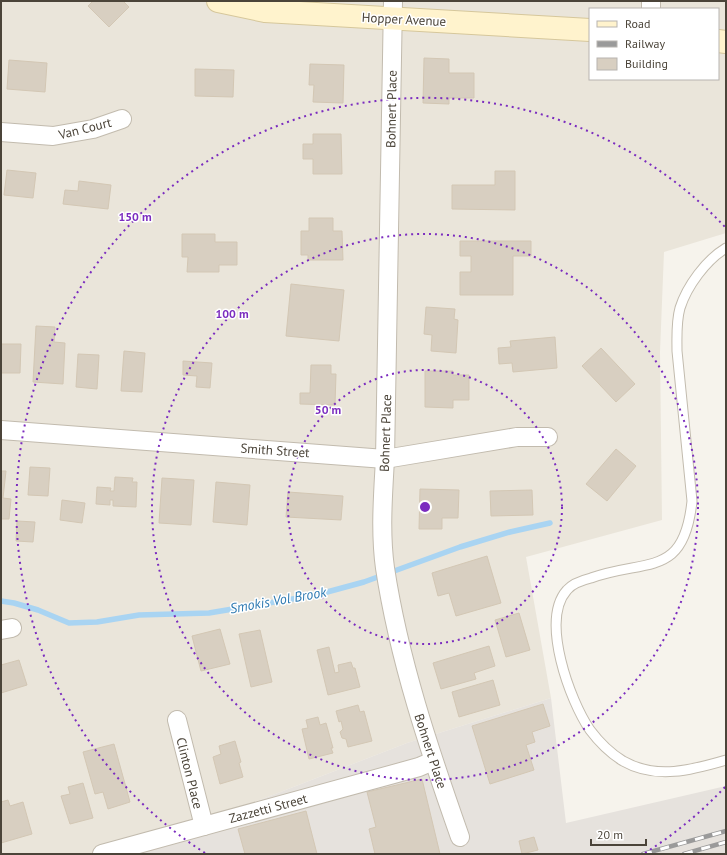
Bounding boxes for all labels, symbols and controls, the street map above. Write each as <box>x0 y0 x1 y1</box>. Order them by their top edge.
legend <box>589 8 719 80</box>
street label: Hopper Avenue <box>361 9 447 30</box>
text: Road <box>625 16 650 31</box>
text: Railway <box>625 36 665 51</box>
text: Building <box>625 56 668 71</box>
street label: Bohnert Place <box>382 70 401 148</box>
street label: Van Court <box>56 114 114 143</box>
text: 150 m <box>118 209 152 224</box>
text: 100 m <box>215 306 249 321</box>
street label: Bohnert Place <box>376 394 395 472</box>
text: 50 m <box>315 402 341 417</box>
street label: Smith Street <box>240 440 311 461</box>
centre of rings <box>418 500 432 514</box>
water label: Smokis Vol Brook <box>228 583 328 617</box>
street label: Bohnert Place <box>410 712 451 791</box>
street label: Clinton Place <box>172 735 207 811</box>
street label: Zazzetti Street <box>227 790 310 827</box>
scale bar <box>591 821 646 847</box>
text: 20 m <box>597 827 623 842</box>

